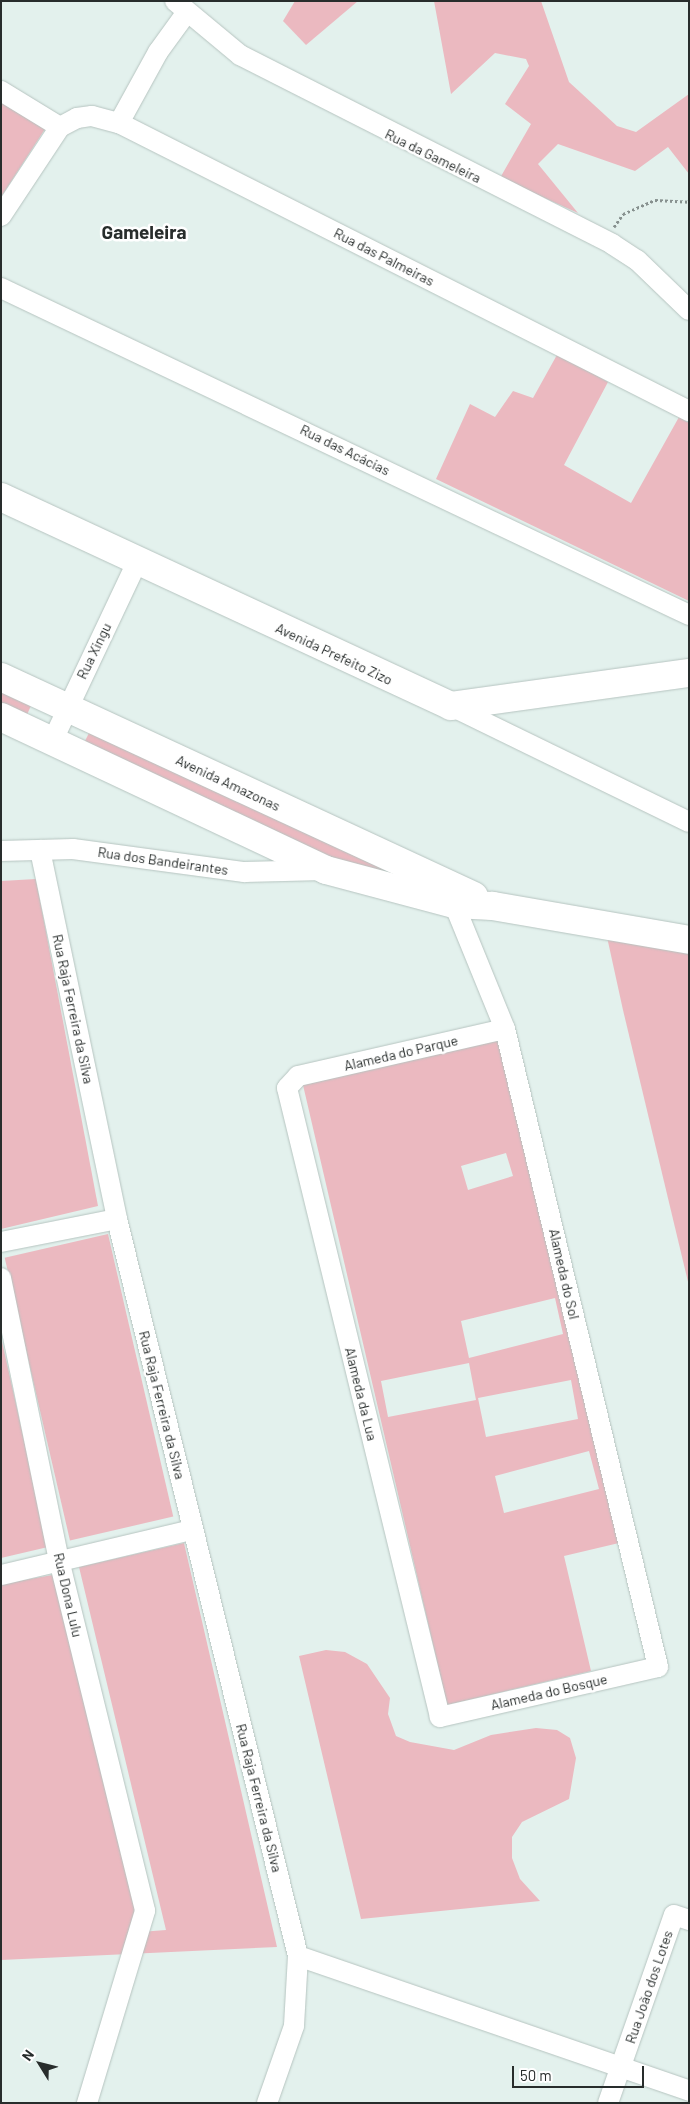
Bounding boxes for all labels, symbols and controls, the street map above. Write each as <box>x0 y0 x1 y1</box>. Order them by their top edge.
street label: Rua da Gameleira <box>382 126 484 186</box>
district label: Gameleira <box>102 221 186 243</box>
street label: Rua das Palmeiras <box>331 224 437 290</box>
street label: Rua das Acácias <box>297 421 393 479</box>
street label: Rua Xingu <box>73 620 115 682</box>
street label: Avenida Prefeito Zizo <box>273 620 395 688</box>
street label: Avenida Amazonas <box>173 751 283 815</box>
street label: Rua dos Bandeirantes <box>97 844 229 878</box>
street label: Rua Raja Ferreira da Silva <box>49 933 97 1085</box>
street label: Alameda do Parque <box>342 1032 460 1074</box>
street label: Alameda do Sol <box>545 1227 583 1321</box>
street label: Rua Raja Ferreira da Silva <box>135 1329 189 1481</box>
street label: Alameda da Lua <box>341 1346 381 1442</box>
street label: Rua Dona Lulu <box>50 1551 86 1639</box>
street label: Alameda do Bosque <box>489 1670 609 1714</box>
street label: Rua Raja Ferreira da Silva <box>232 1722 286 1874</box>
street label: Rua João dos Lotes <box>622 1928 676 2046</box>
north arrow <box>15 2039 65 2089</box>
text: N <box>18 2046 37 2064</box>
scale bar <box>515 2056 648 2088</box>
text: 50 m <box>520 2066 552 2084</box>

